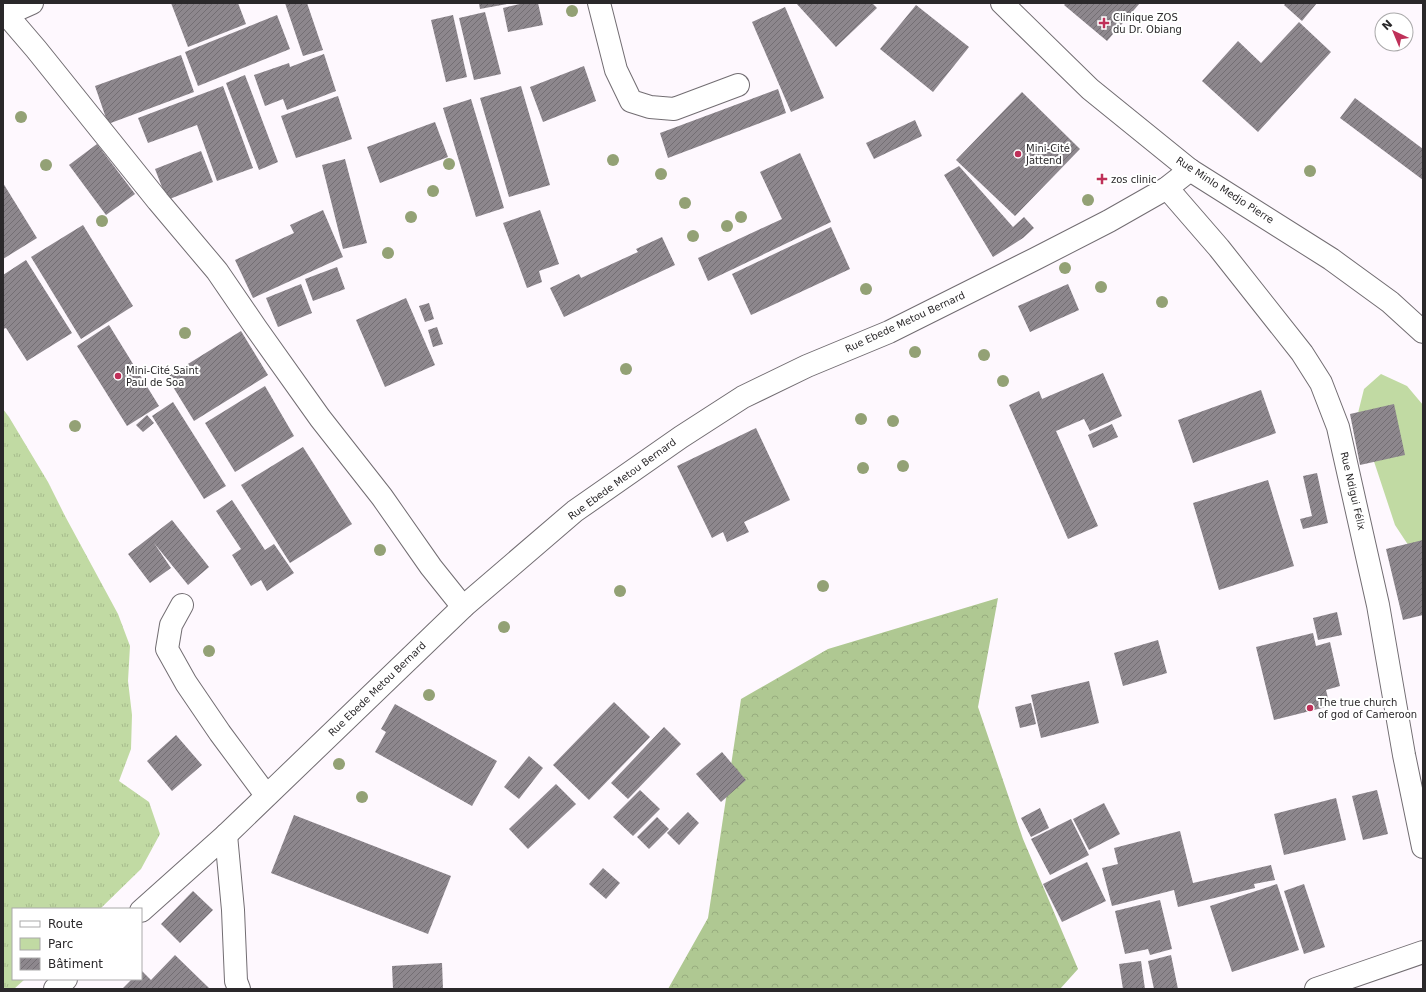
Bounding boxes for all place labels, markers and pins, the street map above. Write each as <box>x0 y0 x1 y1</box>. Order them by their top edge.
place label: Clinique ZOS du Dr. Obiang <box>1113 12 1182 35</box>
marker: Clinique ZOS du Dr. Obiang <box>1098 17 1110 29</box>
place label: Mini-Cité Jattend <box>1025 143 1070 166</box>
marker: Mini-Cité Jattend <box>1013 149 1023 159</box>
marker: zos clinic <box>1096 173 1108 185</box>
place label: zos clinic <box>1111 174 1156 185</box>
place label: Mini-Cité Saint Paul de Soa <box>126 365 199 388</box>
marker: Mini-Cité Saint Paul de Soa <box>113 371 123 381</box>
place label: The true church of god of Cameroon <box>1317 697 1417 720</box>
marker: The true church of god of Cameroon <box>1305 703 1315 713</box>

